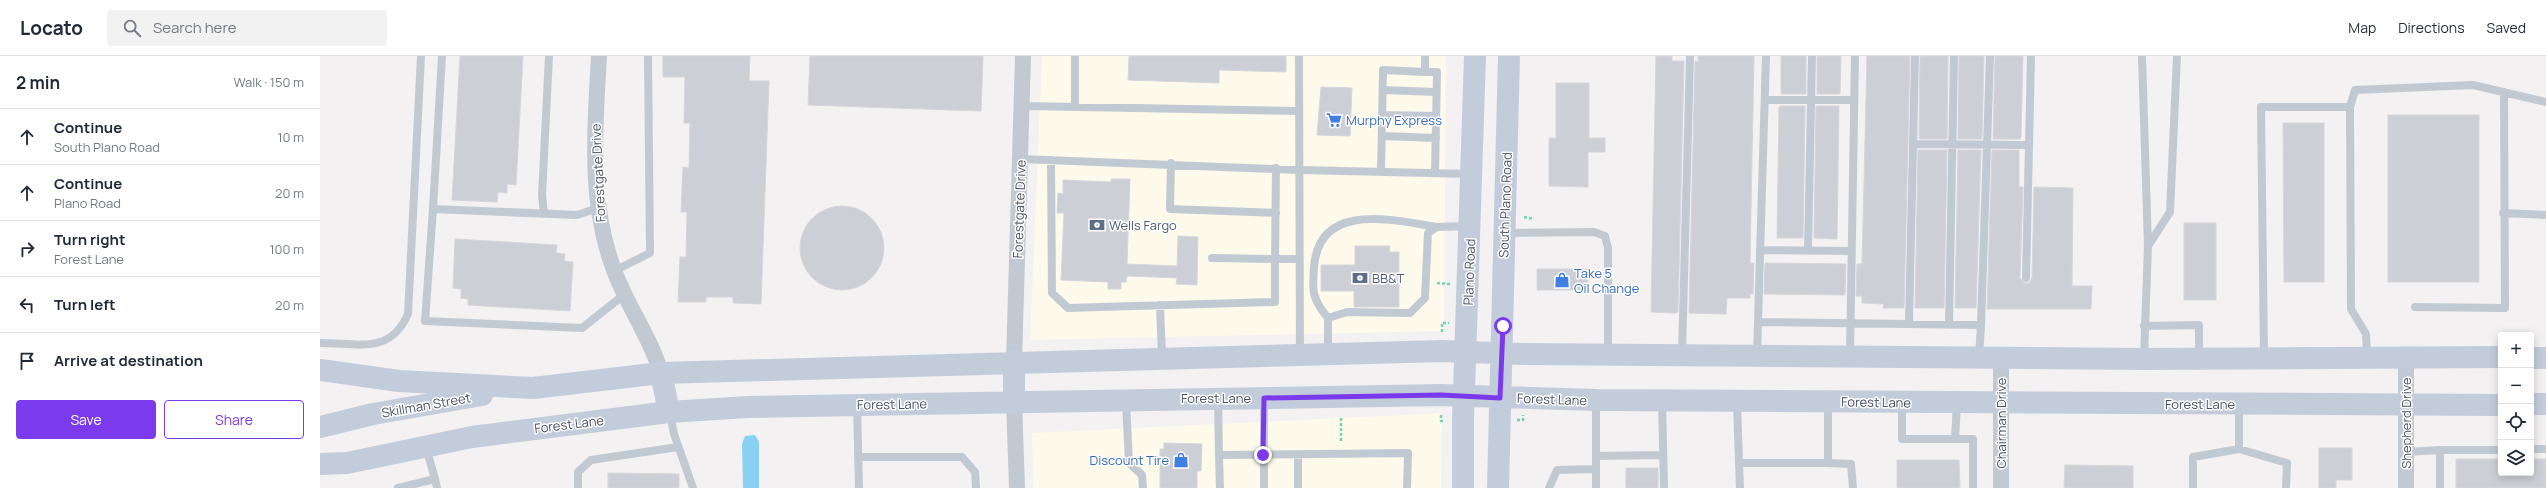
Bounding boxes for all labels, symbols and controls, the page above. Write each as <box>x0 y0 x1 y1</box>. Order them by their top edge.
search box <box>107 10 387 46</box>
text: Locato <box>20 15 83 41</box>
icon: search <box>121 17 143 39</box>
text: Search here <box>153 17 236 38</box>
text: Map <box>2348 18 2376 37</box>
text: Directions <box>2398 18 2465 37</box>
text: Saved <box>2487 18 2526 37</box>
text: 2 min <box>16 71 60 94</box>
text: Walk · 150 m <box>233 73 304 91</box>
supermarket icon: Murphy Express <box>1325 111 1343 129</box>
place label: Murphy Express <box>1346 111 1442 129</box>
text: Continue <box>54 117 122 138</box>
street label: Forestgate Drive <box>586 123 610 223</box>
icon: ahead <box>16 126 38 148</box>
text: 10 m <box>277 128 304 146</box>
text: South Plano Road <box>54 138 160 156</box>
street label: South Plano Road <box>1494 152 1516 258</box>
street label: Forestgate Drive <box>1008 159 1030 259</box>
text: Continue <box>54 173 122 194</box>
icon: ahead <box>16 182 38 204</box>
text: 20 m <box>275 184 304 202</box>
text: Plano Road <box>54 194 121 212</box>
bank icon: Wells Fargo <box>1088 216 1106 234</box>
place label: Wells Fargo <box>1109 216 1177 234</box>
text: Turn right <box>54 229 125 250</box>
icon: right <box>16 238 38 260</box>
street label: Plano Road <box>1459 238 1479 306</box>
text: 100 m <box>269 240 304 258</box>
text: Forest Lane <box>54 250 124 268</box>
place label: Take 5 Oil Change <box>1574 264 1640 297</box>
bank icon: BB&T <box>1351 269 1369 287</box>
place label: BB&T <box>1372 269 1404 287</box>
shop icon: Take 5 Oil Change <box>1553 271 1571 289</box>
icon: left <box>16 294 38 316</box>
text: Turn left <box>54 294 116 315</box>
text: 20 m <box>275 296 304 314</box>
route start <box>1494 317 1512 335</box>
map controls <box>2498 332 2534 476</box>
button: + <box>2498 332 2534 368</box>
icon: arrive <box>16 350 38 372</box>
text: Arrive at destination <box>54 350 203 371</box>
button: − <box>2498 368 2534 404</box>
street label: Chairman Drive <box>1992 377 2010 468</box>
street label: Shepherd Drive <box>2397 377 2415 469</box>
street label: Skillman Street <box>380 388 472 422</box>
street label: Forest Lane <box>1181 389 1251 407</box>
street label: Forest Lane <box>1517 389 1588 409</box>
street label: Forest Lane <box>1841 392 1912 412</box>
street label: Forest Lane <box>857 394 928 414</box>
street label: Forest Lane <box>2165 395 2235 413</box>
button: Save <box>16 400 156 439</box>
button: Share <box>164 400 304 439</box>
button: locate <box>2498 404 2534 440</box>
street label: Forest Lane <box>533 411 605 437</box>
button: layers <box>2498 440 2534 476</box>
route end <box>1254 446 1272 464</box>
place label: Discount Tire <box>1090 451 1169 469</box>
shop icon: Discount Tire <box>1172 451 1190 469</box>

